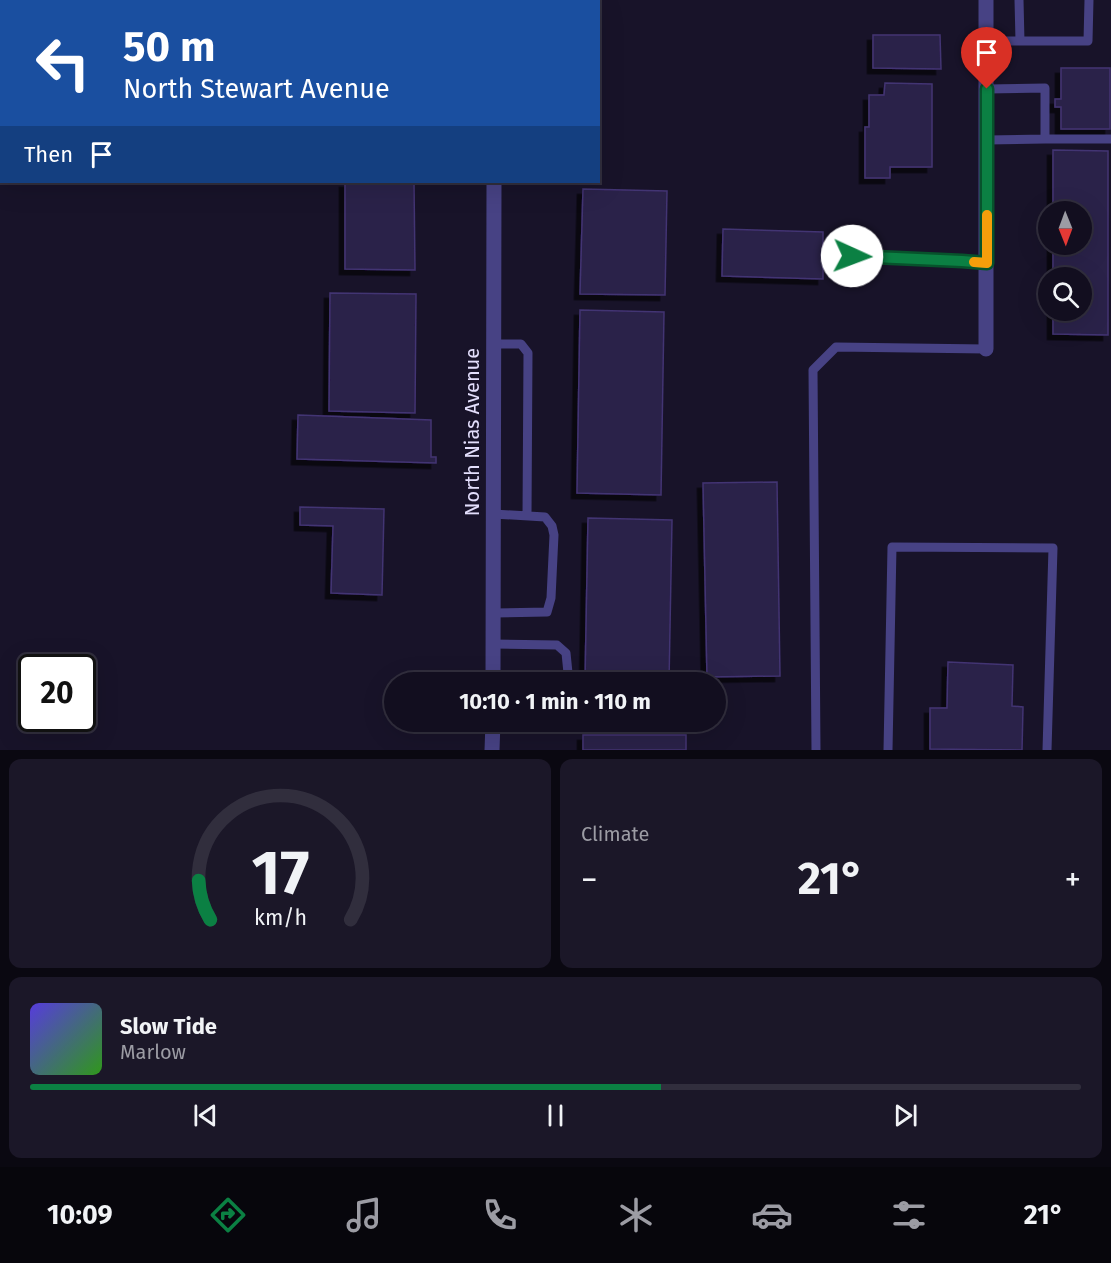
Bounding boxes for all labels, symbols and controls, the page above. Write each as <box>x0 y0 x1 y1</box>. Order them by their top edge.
text: 50 m <box>123 22 216 72</box>
icon: left <box>24 24 102 102</box>
pin <box>961 27 1012 89</box>
icon: arrive <box>970 36 1003 69</box>
text: North Stewart Avenue <box>123 73 390 105</box>
icon: arrive <box>85 138 118 171</box>
text: Then <box>24 141 73 168</box>
north arrow <box>1038 201 1092 255</box>
map controls <box>1038 201 1092 321</box>
position arrow <box>820 224 884 288</box>
button: search <box>1038 267 1092 321</box>
street label: North Nias Avenue <box>460 348 484 516</box>
speed limit sign: 20 <box>18 654 96 732</box>
text: 10:10 · 1 min · 110 m <box>459 688 651 715</box>
text: Climate <box>581 822 649 846</box>
text: 17 <box>251 836 309 911</box>
text: 21° <box>798 852 864 906</box>
text: − <box>581 860 598 900</box>
text: + <box>1065 860 1081 900</box>
text: km/h <box>253 906 307 932</box>
text: Slow Tide <box>120 1013 217 1040</box>
text: Marlow <box>120 1040 186 1064</box>
icon: previous <box>189 1099 222 1132</box>
icon: pause <box>539 1099 572 1132</box>
icon: next <box>889 1099 922 1132</box>
icon: directions <box>207 1194 249 1236</box>
icon: music <box>343 1194 385 1236</box>
icon: phone <box>479 1194 521 1236</box>
icon: climate <box>615 1194 657 1236</box>
icon: car <box>751 1194 793 1236</box>
icon: filters <box>888 1194 930 1236</box>
text: 10:09 <box>47 1199 113 1231</box>
text: 21° <box>1024 1199 1064 1231</box>

